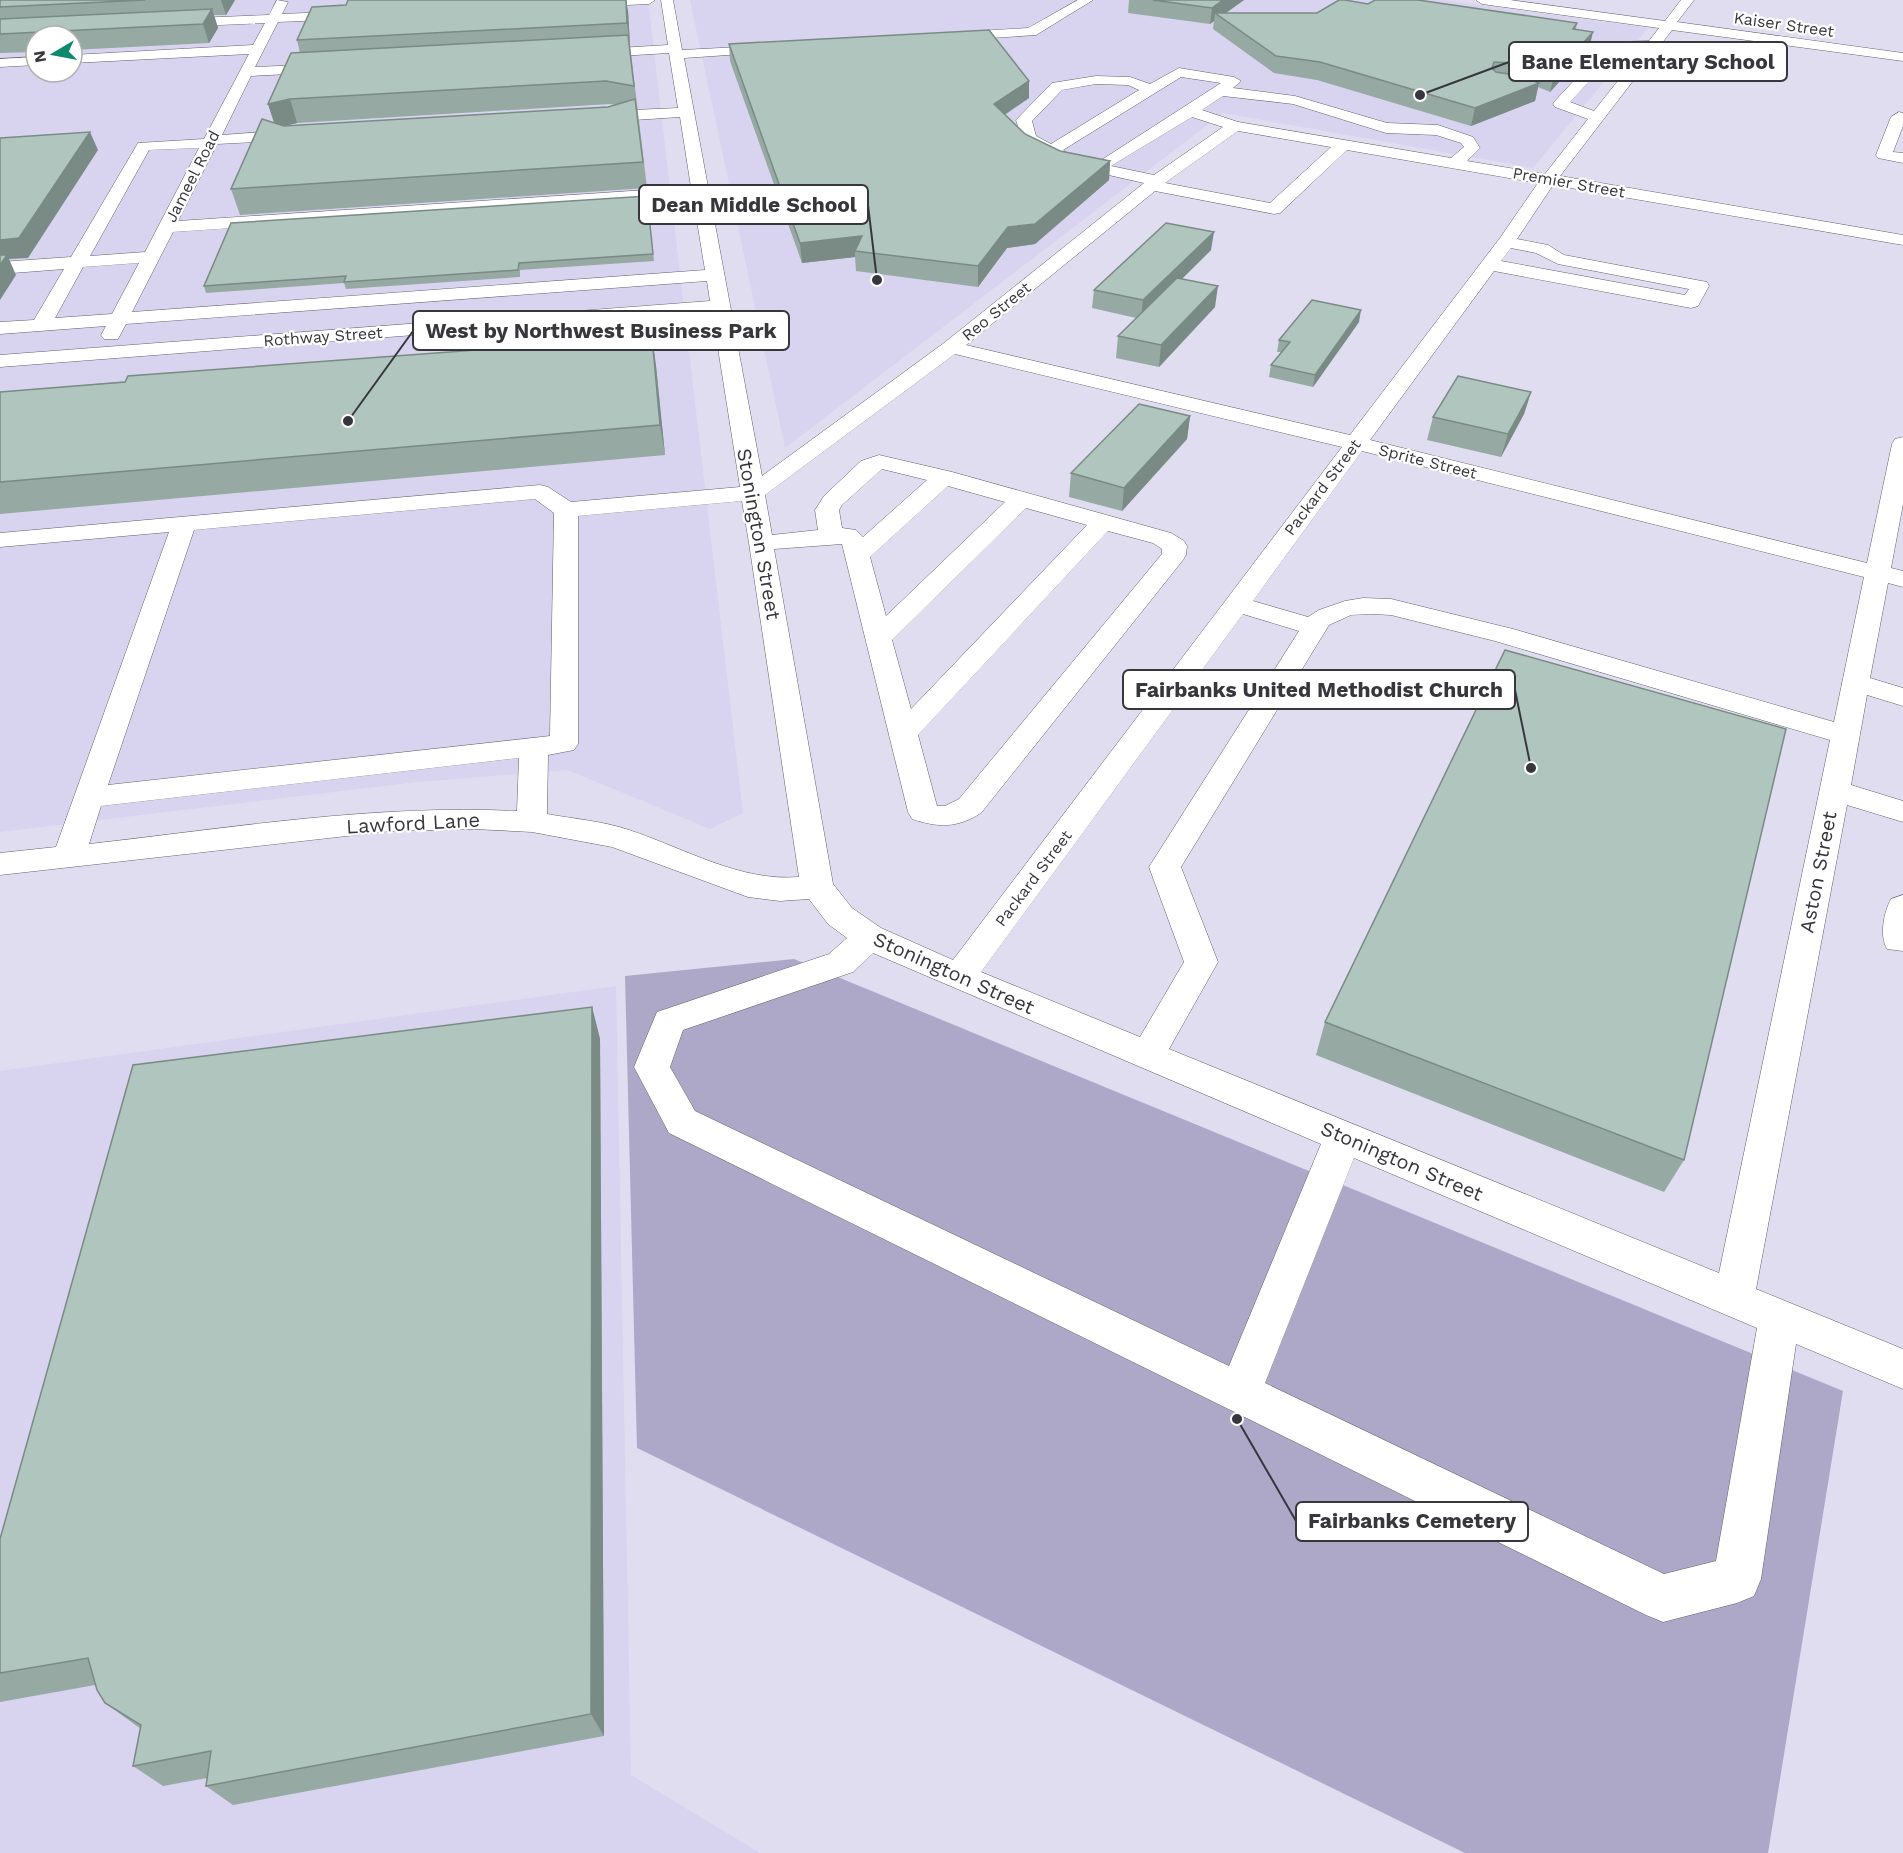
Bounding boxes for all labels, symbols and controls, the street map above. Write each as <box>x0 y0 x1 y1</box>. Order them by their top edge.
street label: Kaiser Street <box>1733 8 1836 41</box>
north arrow <box>24 24 84 84</box>
callout: Bane Elementary School <box>1509 42 1787 81</box>
text: N <box>29 49 50 64</box>
text: Bane Elementary School <box>1521 49 1775 74</box>
street label: Jameel Road <box>161 127 224 225</box>
street label: Premier Street <box>1511 163 1627 202</box>
callout: Dean Middle School <box>639 185 868 224</box>
text: Dean Middle School <box>651 192 857 217</box>
street label: Reo Street <box>958 278 1035 345</box>
callout: West by Northwest Business Park <box>413 311 789 350</box>
text: West by Northwest Business Park <box>425 318 778 343</box>
street label: Rothway Street <box>263 323 384 350</box>
street label: Packard Street <box>1280 435 1365 539</box>
street label: Sprite Street <box>1377 440 1479 483</box>
street label: Stonington Street <box>732 446 786 622</box>
callout: Fairbanks United Methodist Church <box>1123 670 1515 709</box>
text: Fairbanks United Methodist Church <box>1135 677 1503 702</box>
street label: Lawford Lane <box>346 808 480 838</box>
street label: Aston Street <box>1794 809 1842 935</box>
street label: Packard Street <box>991 826 1076 930</box>
street label: Stonington Street <box>870 927 1039 1020</box>
street label: Stonington Street <box>1317 1116 1487 1206</box>
callout: Fairbanks Cemetery <box>1296 1502 1528 1541</box>
text: Fairbanks Cemetery <box>1308 1508 1516 1533</box>

